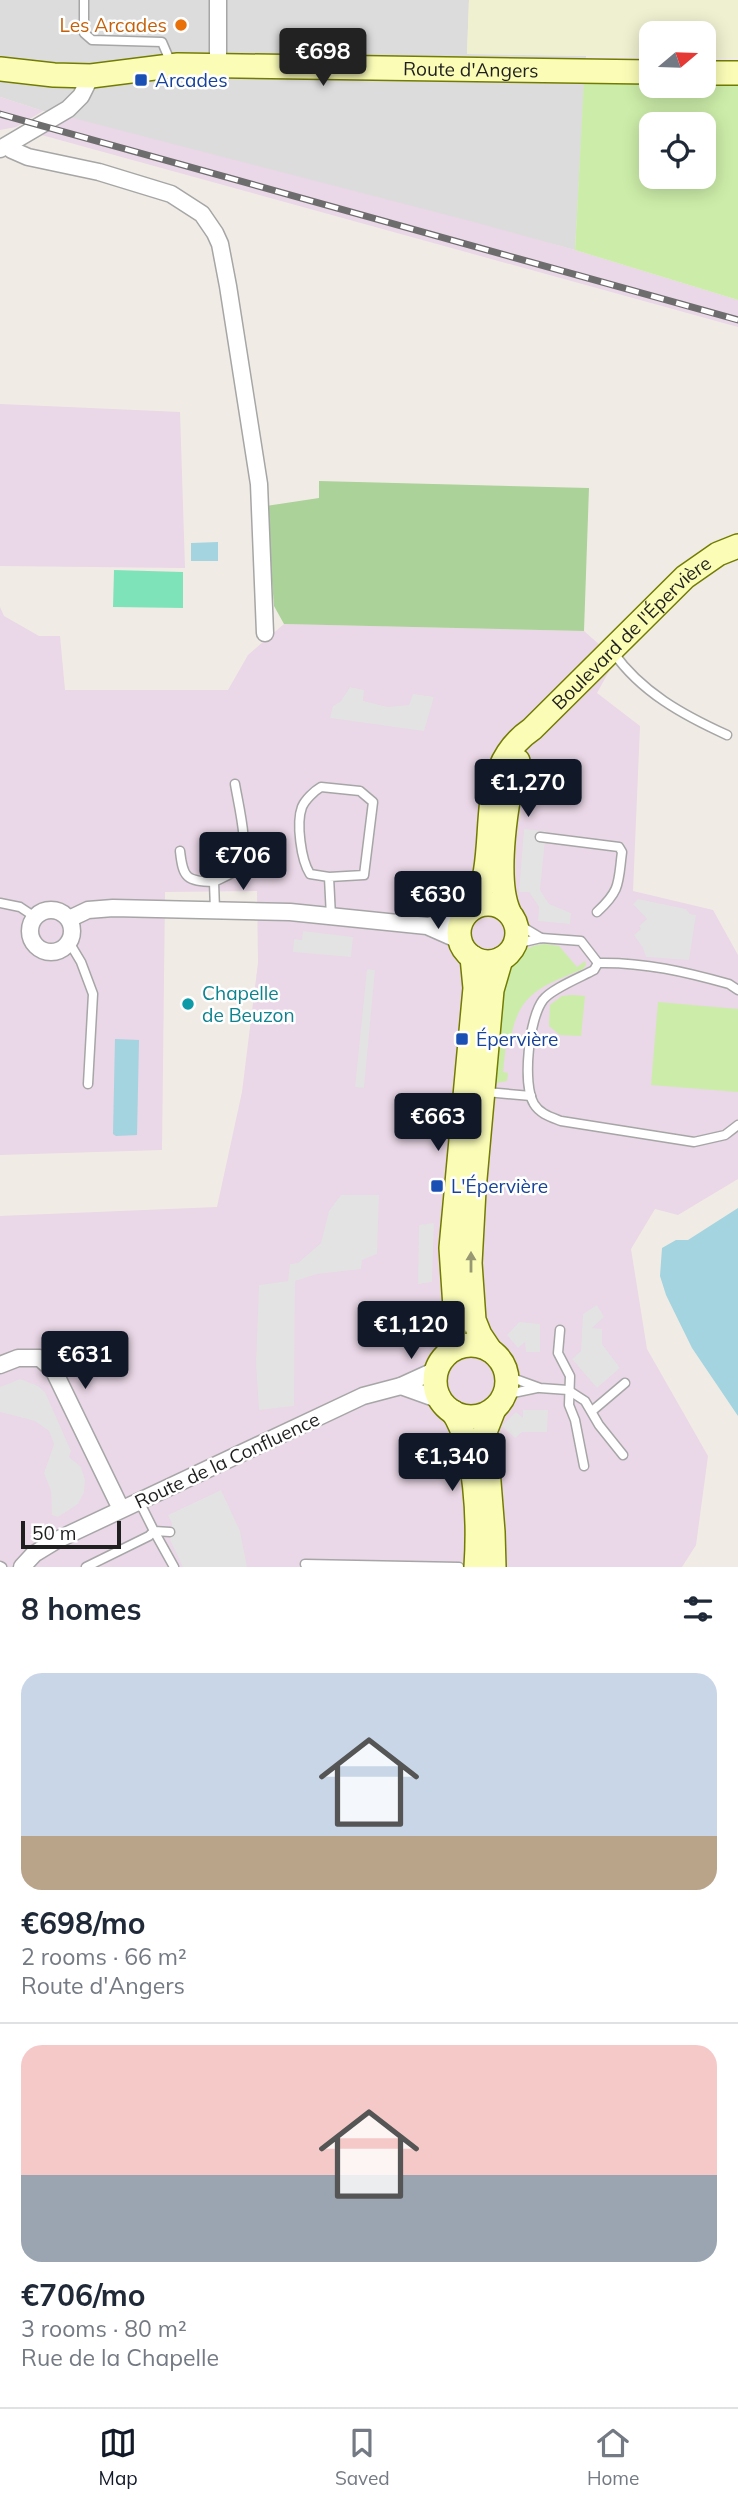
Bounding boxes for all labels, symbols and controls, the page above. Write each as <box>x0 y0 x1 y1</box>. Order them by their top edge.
place label: Les Arcades <box>59 13 167 37</box>
marker: Les Arcades <box>173 17 189 33</box>
north arrow <box>639 21 716 98</box>
map controls <box>639 21 716 189</box>
pin: €698 <box>282 28 364 88</box>
text: €698 <box>295 36 351 65</box>
street label: Route d'Angers <box>403 56 539 82</box>
place label: Arcades <box>155 68 228 92</box>
marker: Arcades <box>133 72 149 88</box>
button: locate <box>639 112 716 189</box>
street label: Boulevard de l'Épervière <box>547 551 716 715</box>
pin: €1,270 <box>471 760 585 819</box>
text: €1,270 <box>491 767 565 796</box>
pin: €706 <box>202 832 284 892</box>
text: €706 <box>215 840 271 869</box>
pin: €630 <box>397 872 479 931</box>
text: €630 <box>410 879 466 908</box>
place label: Chapelle de Beuzon <box>202 981 295 1027</box>
marker: Chapelle de Beuzon <box>180 996 196 1012</box>
place label: Épervière <box>476 1027 558 1051</box>
marker: Épervière <box>454 1031 470 1047</box>
pin: €663 <box>397 1094 479 1153</box>
text: €663 <box>410 1101 466 1130</box>
place label: L'Épervière <box>451 1174 548 1198</box>
marker: L'Épervière <box>429 1178 445 1194</box>
one-way arrow <box>465 1251 477 1273</box>
pin: €1,120 <box>354 1302 468 1361</box>
text: €1,120 <box>374 1309 448 1338</box>
pin: €631 <box>44 1332 126 1391</box>
text: €631 <box>57 1339 113 1368</box>
street label: Route de la Confluence <box>131 1407 323 1513</box>
pin: €1,340 <box>395 1434 509 1493</box>
text: €1,340 <box>415 1441 489 1470</box>
scale bar <box>21 1518 121 1550</box>
text: 50 m <box>32 1521 76 1545</box>
text: 8 homes <box>21 1590 142 1628</box>
icon: filters <box>679 1590 717 1628</box>
icon: home <box>306 1719 432 1845</box>
text: €698/mo <box>21 1904 145 1942</box>
text: 2 rooms · 66 m² <box>21 1942 187 1971</box>
text: Route d'Angers <box>21 1971 185 2000</box>
icon: home <box>306 2091 432 2217</box>
text: €706/mo <box>21 2276 145 2314</box>
text: 3 rooms · 80 m² <box>21 2314 187 2343</box>
text: Rue de la Chapelle <box>21 2343 219 2372</box>
tab: Map <box>99 2424 138 2490</box>
tab: Saved <box>335 2424 390 2490</box>
tab: Home <box>587 2424 639 2490</box>

